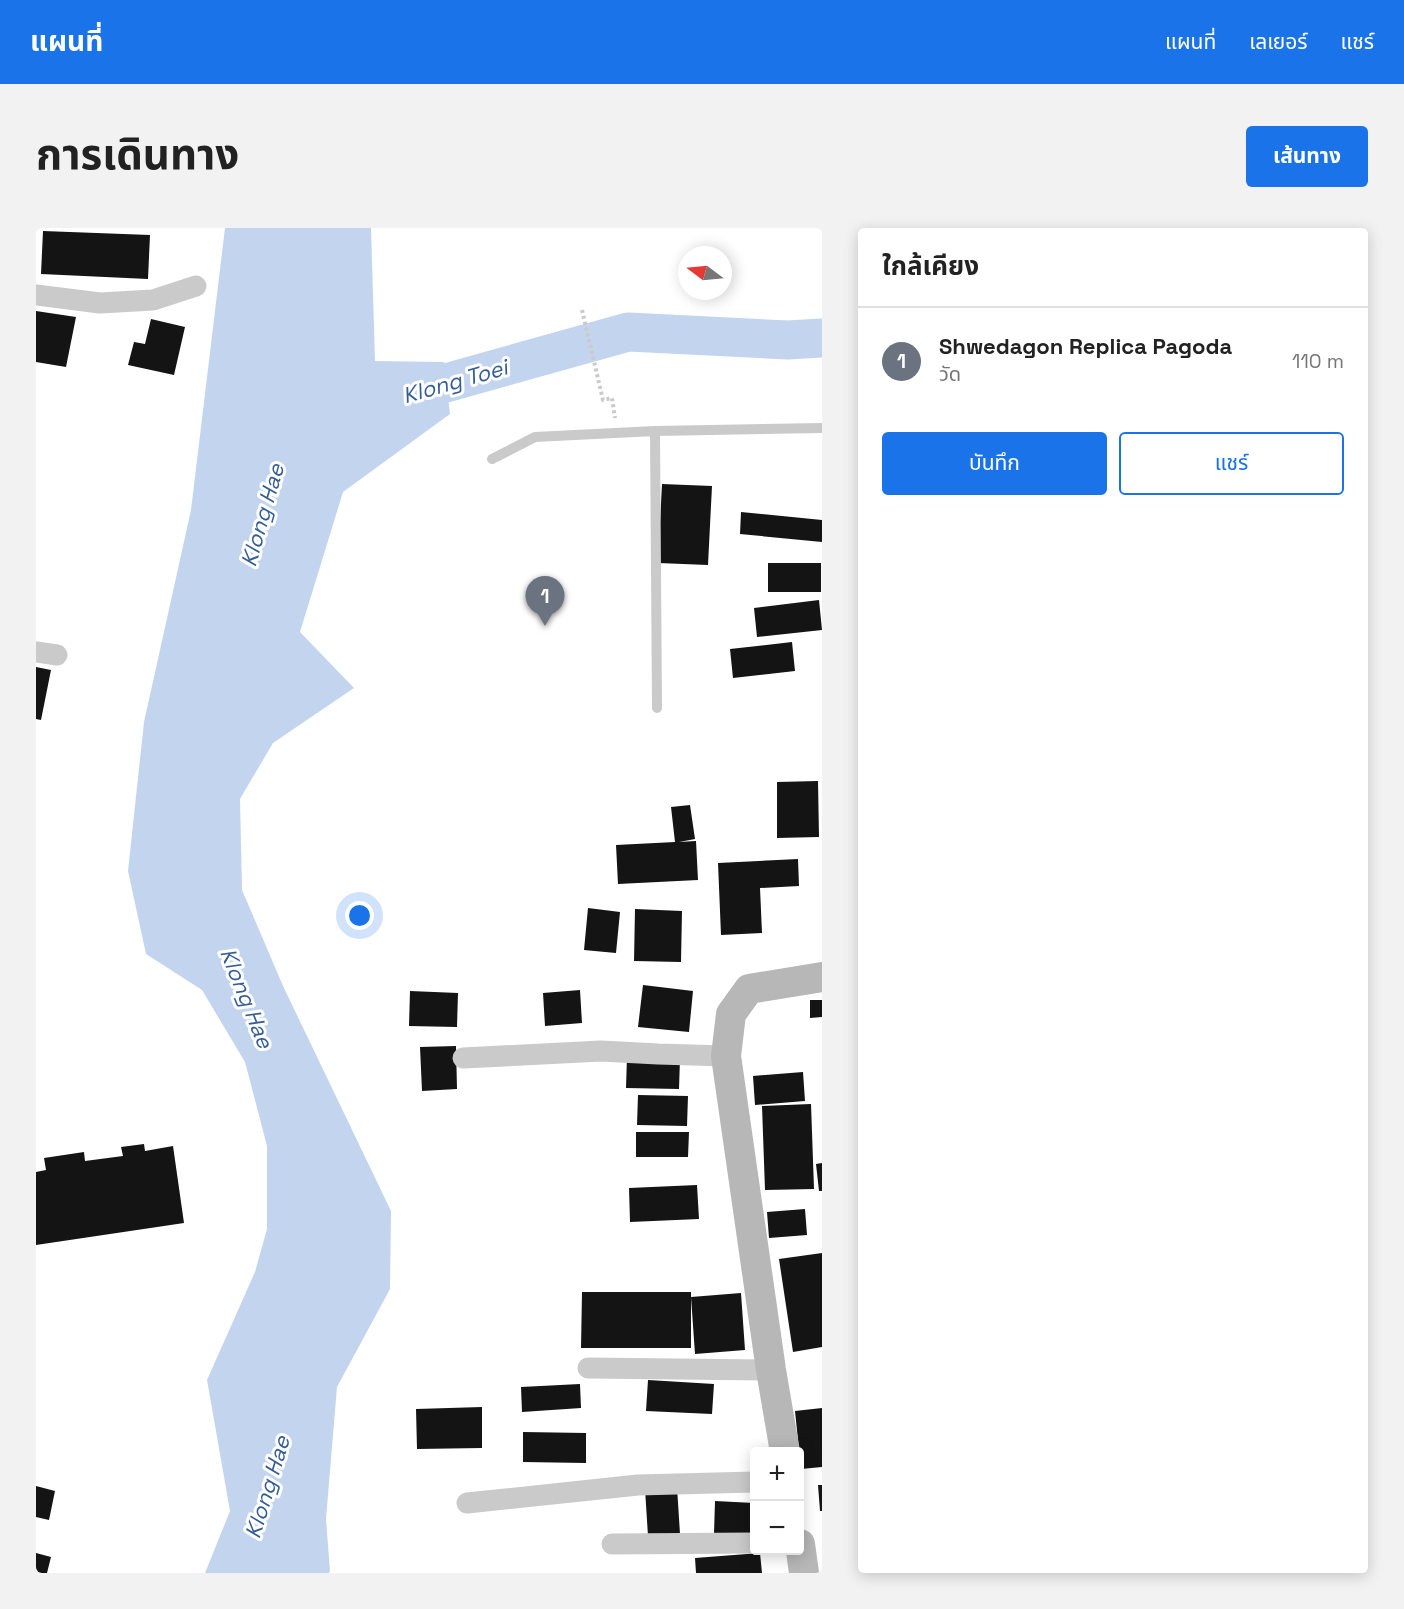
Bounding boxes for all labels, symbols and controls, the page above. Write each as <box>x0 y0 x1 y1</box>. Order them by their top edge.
text: แผนที่ <box>30 23 103 59</box>
text: แผนที่ <box>1165 28 1216 55</box>
text: เลเยอร์ <box>1249 28 1308 55</box>
text: แชร์ <box>1341 28 1374 55</box>
button: เส้นทาง <box>1246 126 1368 187</box>
text: การเดินทาง <box>36 128 239 181</box>
north arrow <box>678 246 732 300</box>
text: ใกล้เคียง <box>882 249 979 283</box>
text: Shwedagon Replica Pagoda <box>939 332 1232 360</box>
text: 1 <box>897 348 906 374</box>
text: 110 m <box>1292 348 1344 374</box>
water label: Klong Toei <box>399 352 513 409</box>
text: วัด <box>939 361 961 387</box>
button: บันทึก <box>882 432 1107 495</box>
button: แชร์ <box>1119 432 1344 495</box>
water label: Klong Hae <box>234 460 290 570</box>
pin: 1 <box>526 576 564 626</box>
your location <box>345 901 374 930</box>
water label: Klong Hae <box>214 944 280 1053</box>
water label: Klong Hae <box>238 1432 296 1542</box>
map controls <box>750 1447 804 1555</box>
button: + <box>750 1447 804 1501</box>
button: − <box>750 1501 804 1555</box>

